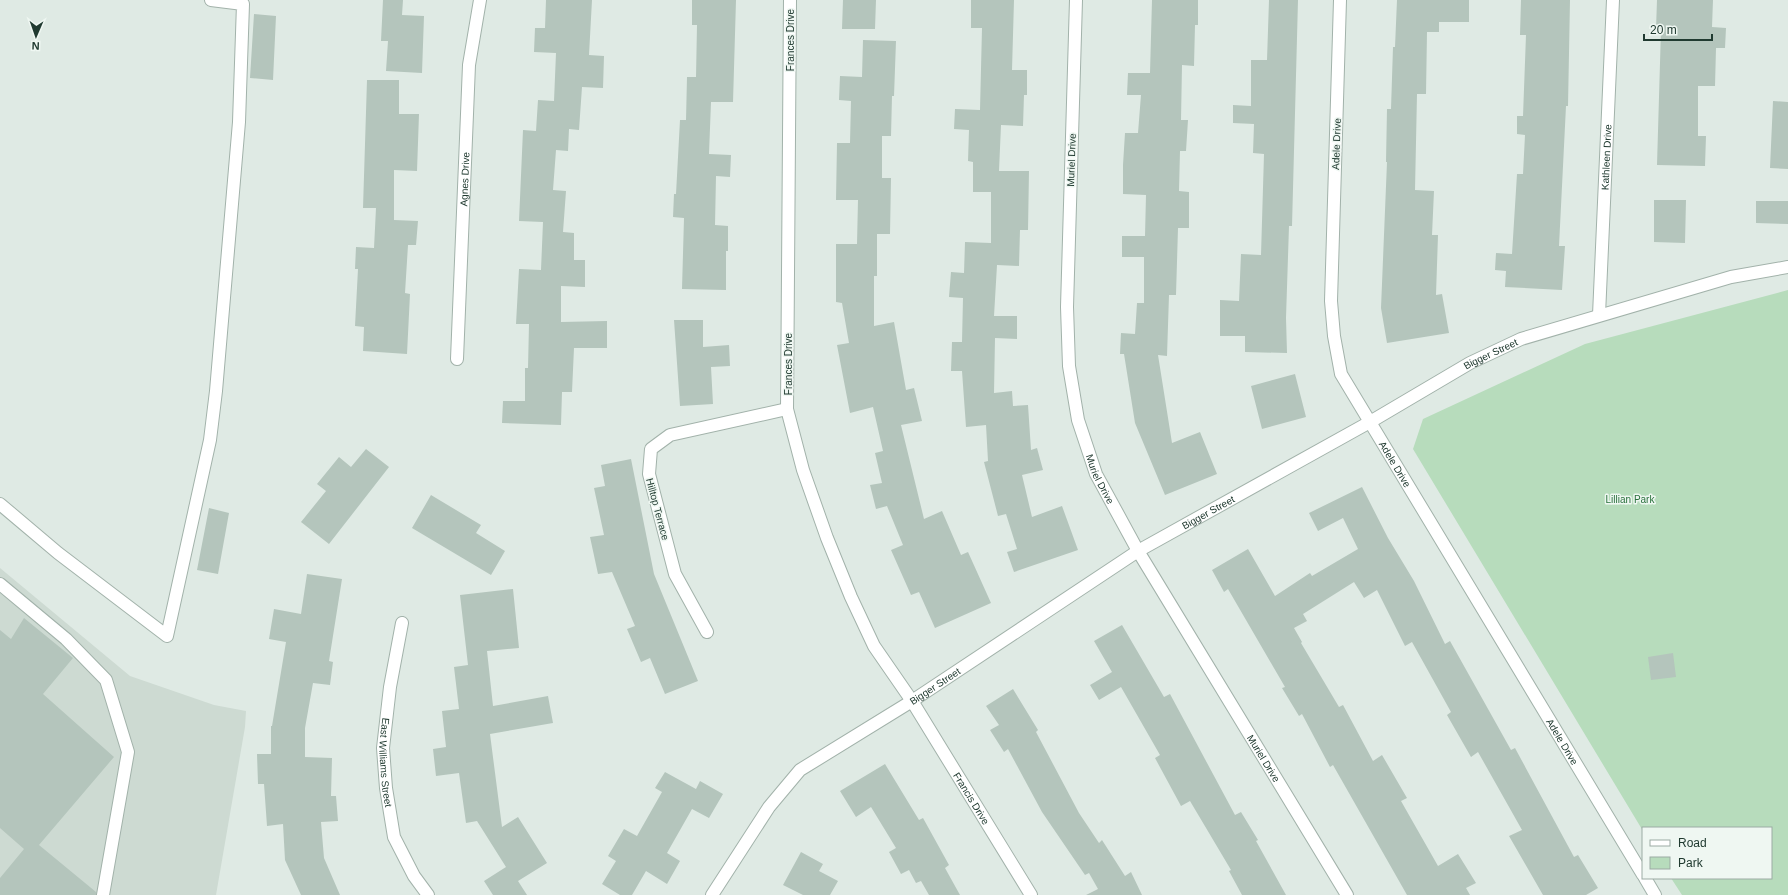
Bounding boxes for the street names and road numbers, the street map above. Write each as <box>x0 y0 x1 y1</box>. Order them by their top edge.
street label: Frances Drive <box>785 8 796 71</box>
street label: Adele Drive <box>1330 118 1343 170</box>
street label: Kathleen Drive <box>1600 124 1613 190</box>
street label: Muriel Drive <box>1065 133 1078 187</box>
street label: Agnes Drive <box>458 151 471 207</box>
street label: Frances Drive <box>783 332 794 395</box>
street label: Bigger Street <box>1462 336 1520 372</box>
street label: Adele Drive <box>1377 439 1413 490</box>
street label: Muriel Drive <box>1084 453 1116 506</box>
street label: Hilltop Terrace <box>644 477 671 542</box>
street label: Bigger Street <box>1180 493 1237 532</box>
street label: Bigger Street <box>908 665 963 707</box>
street label: East Williams Street <box>377 717 394 808</box>
street label: Adele Drive <box>1544 717 1580 767</box>
street label: Muriel Drive <box>1245 733 1282 785</box>
street label: Francis Drive <box>951 771 992 827</box>

